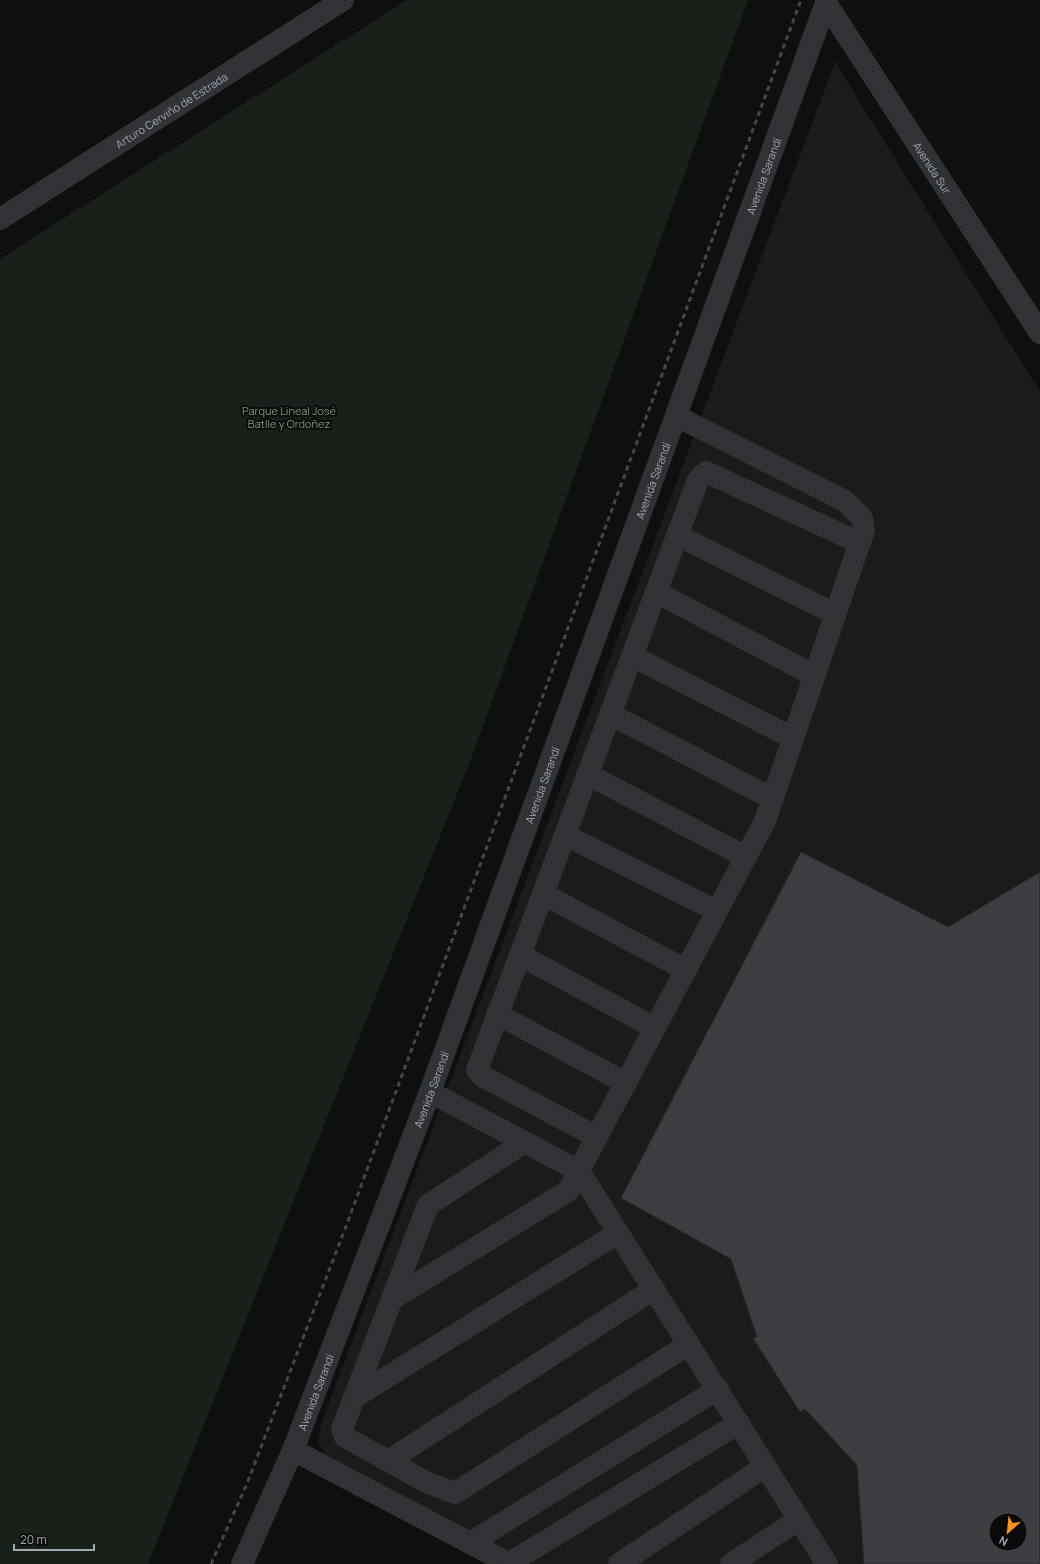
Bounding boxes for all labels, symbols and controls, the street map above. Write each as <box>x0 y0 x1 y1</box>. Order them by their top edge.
street label: Arturo Cerviño de Estrada <box>112 68 230 151</box>
street label: Avenida Sarandí <box>742 135 784 216</box>
street label: Avenida Sur <box>910 138 955 197</box>
park label: Parque Lineal José Batlle y Ordoñez <box>242 403 336 431</box>
street label: Avenida Sarandí <box>632 440 673 521</box>
street label: Avenida Sarandí <box>521 744 563 825</box>
street label: Avenida Sarandí <box>410 1049 452 1130</box>
street label: Avenida Sarandí <box>294 1351 337 1432</box>
north arrow <box>988 1512 1028 1552</box>
scale bar <box>14 1526 94 1552</box>
text: 20 m <box>20 1531 47 1548</box>
text: N <box>996 1533 1010 1550</box>

